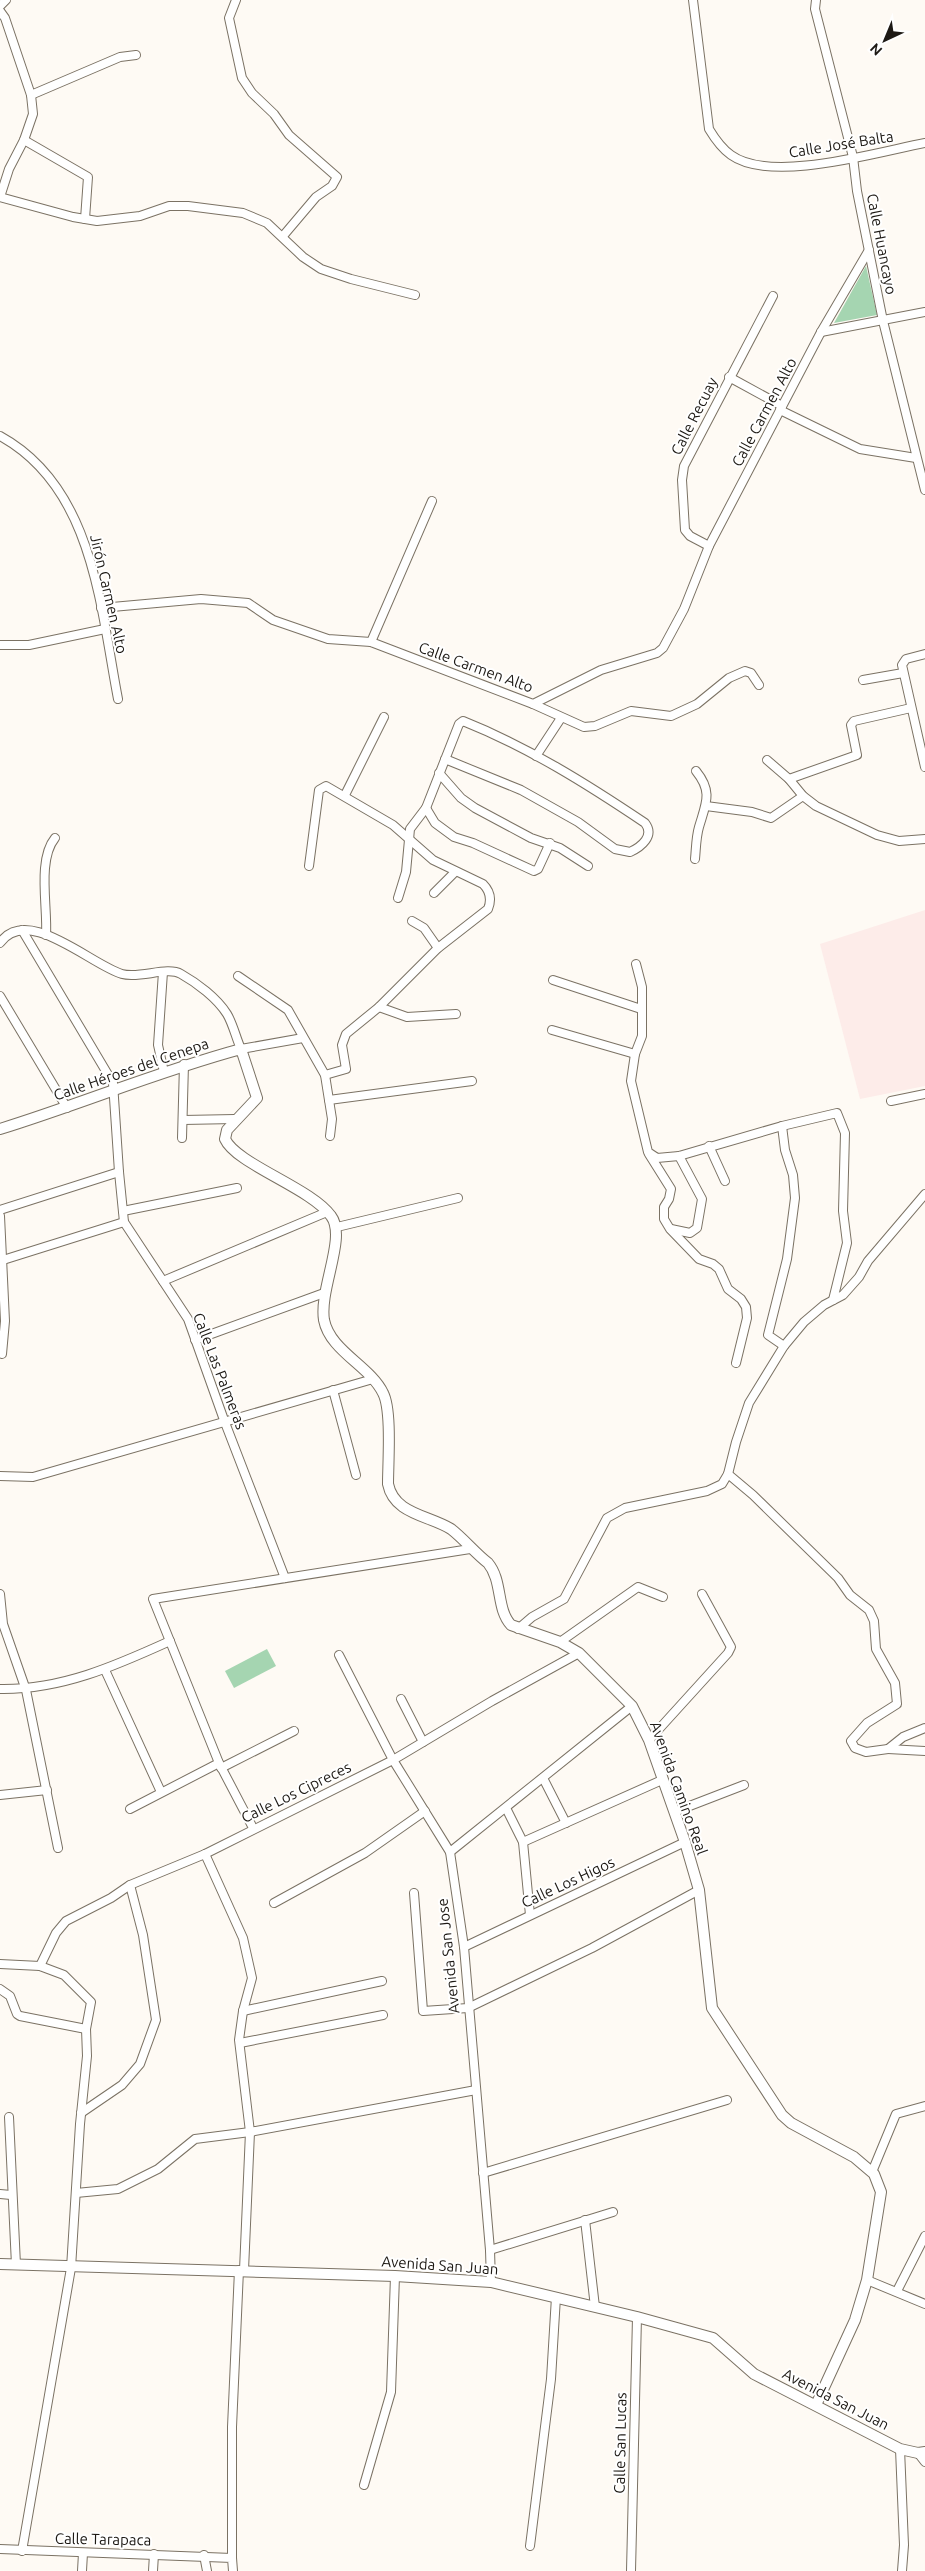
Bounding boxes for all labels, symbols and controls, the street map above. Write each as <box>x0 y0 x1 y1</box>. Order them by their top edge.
north arrow <box>860 15 910 65</box>
text: N <box>867 40 885 59</box>
street label: Calle José Balta <box>788 127 894 161</box>
street label: Calle Huancayo <box>864 192 900 296</box>
street label: Calle Carmen Alto <box>728 355 800 469</box>
street label: Calle Recuay <box>667 374 721 458</box>
street label: Jirón Carmen Alto <box>87 533 131 655</box>
street label: Calle Carmen Alto <box>416 638 536 696</box>
street label: Calle Héroes del Cenepa <box>51 1034 211 1104</box>
street label: Calle Las Palmeras <box>190 1310 250 1432</box>
street label: Avenida Camino Real <box>647 1719 711 1857</box>
street label: Calle Los Cipreces <box>238 1758 354 1826</box>
street label: Calle Los Higos <box>519 1853 617 1911</box>
street label: Avenida San Jose <box>433 1898 463 2014</box>
street label: Avenida San Juan <box>381 2252 499 2278</box>
street label: Avenida San Juan <box>780 2365 892 2433</box>
street label: Calle San Lucas <box>611 2392 629 2494</box>
street label: Calle Tarapaca <box>55 2530 151 2548</box>

